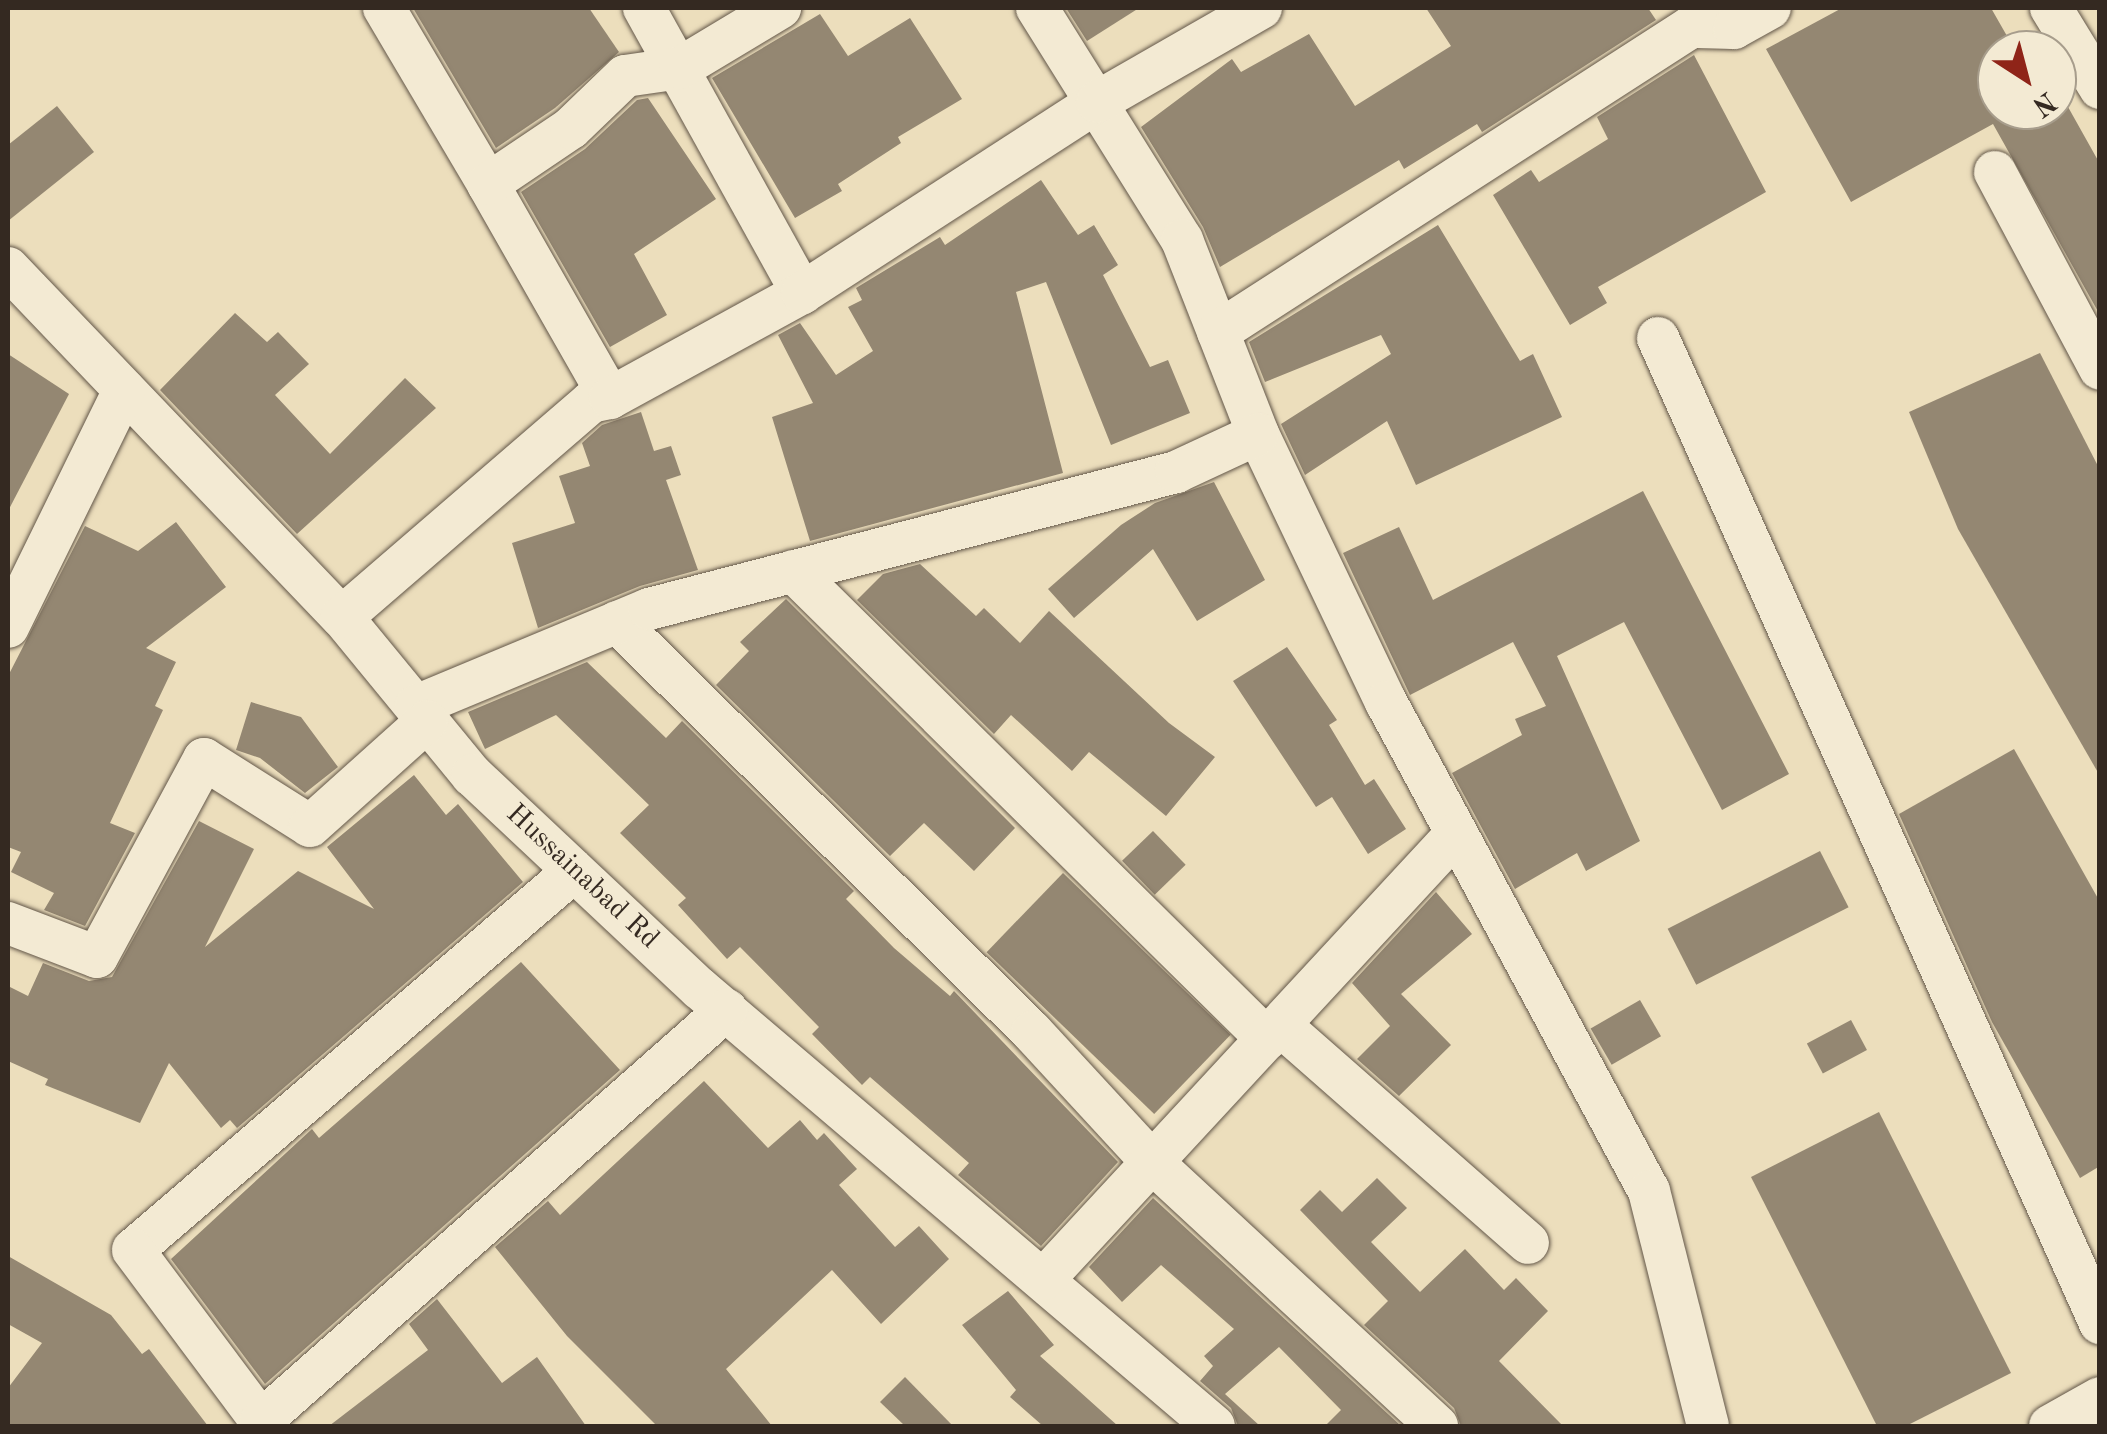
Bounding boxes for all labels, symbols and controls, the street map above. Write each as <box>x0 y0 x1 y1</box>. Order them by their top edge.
north arrow <box>1977 30 2077 130</box>
text: N <box>2027 85 2060 120</box>
street label: Hussainabad Rd <box>499 798 665 956</box>

